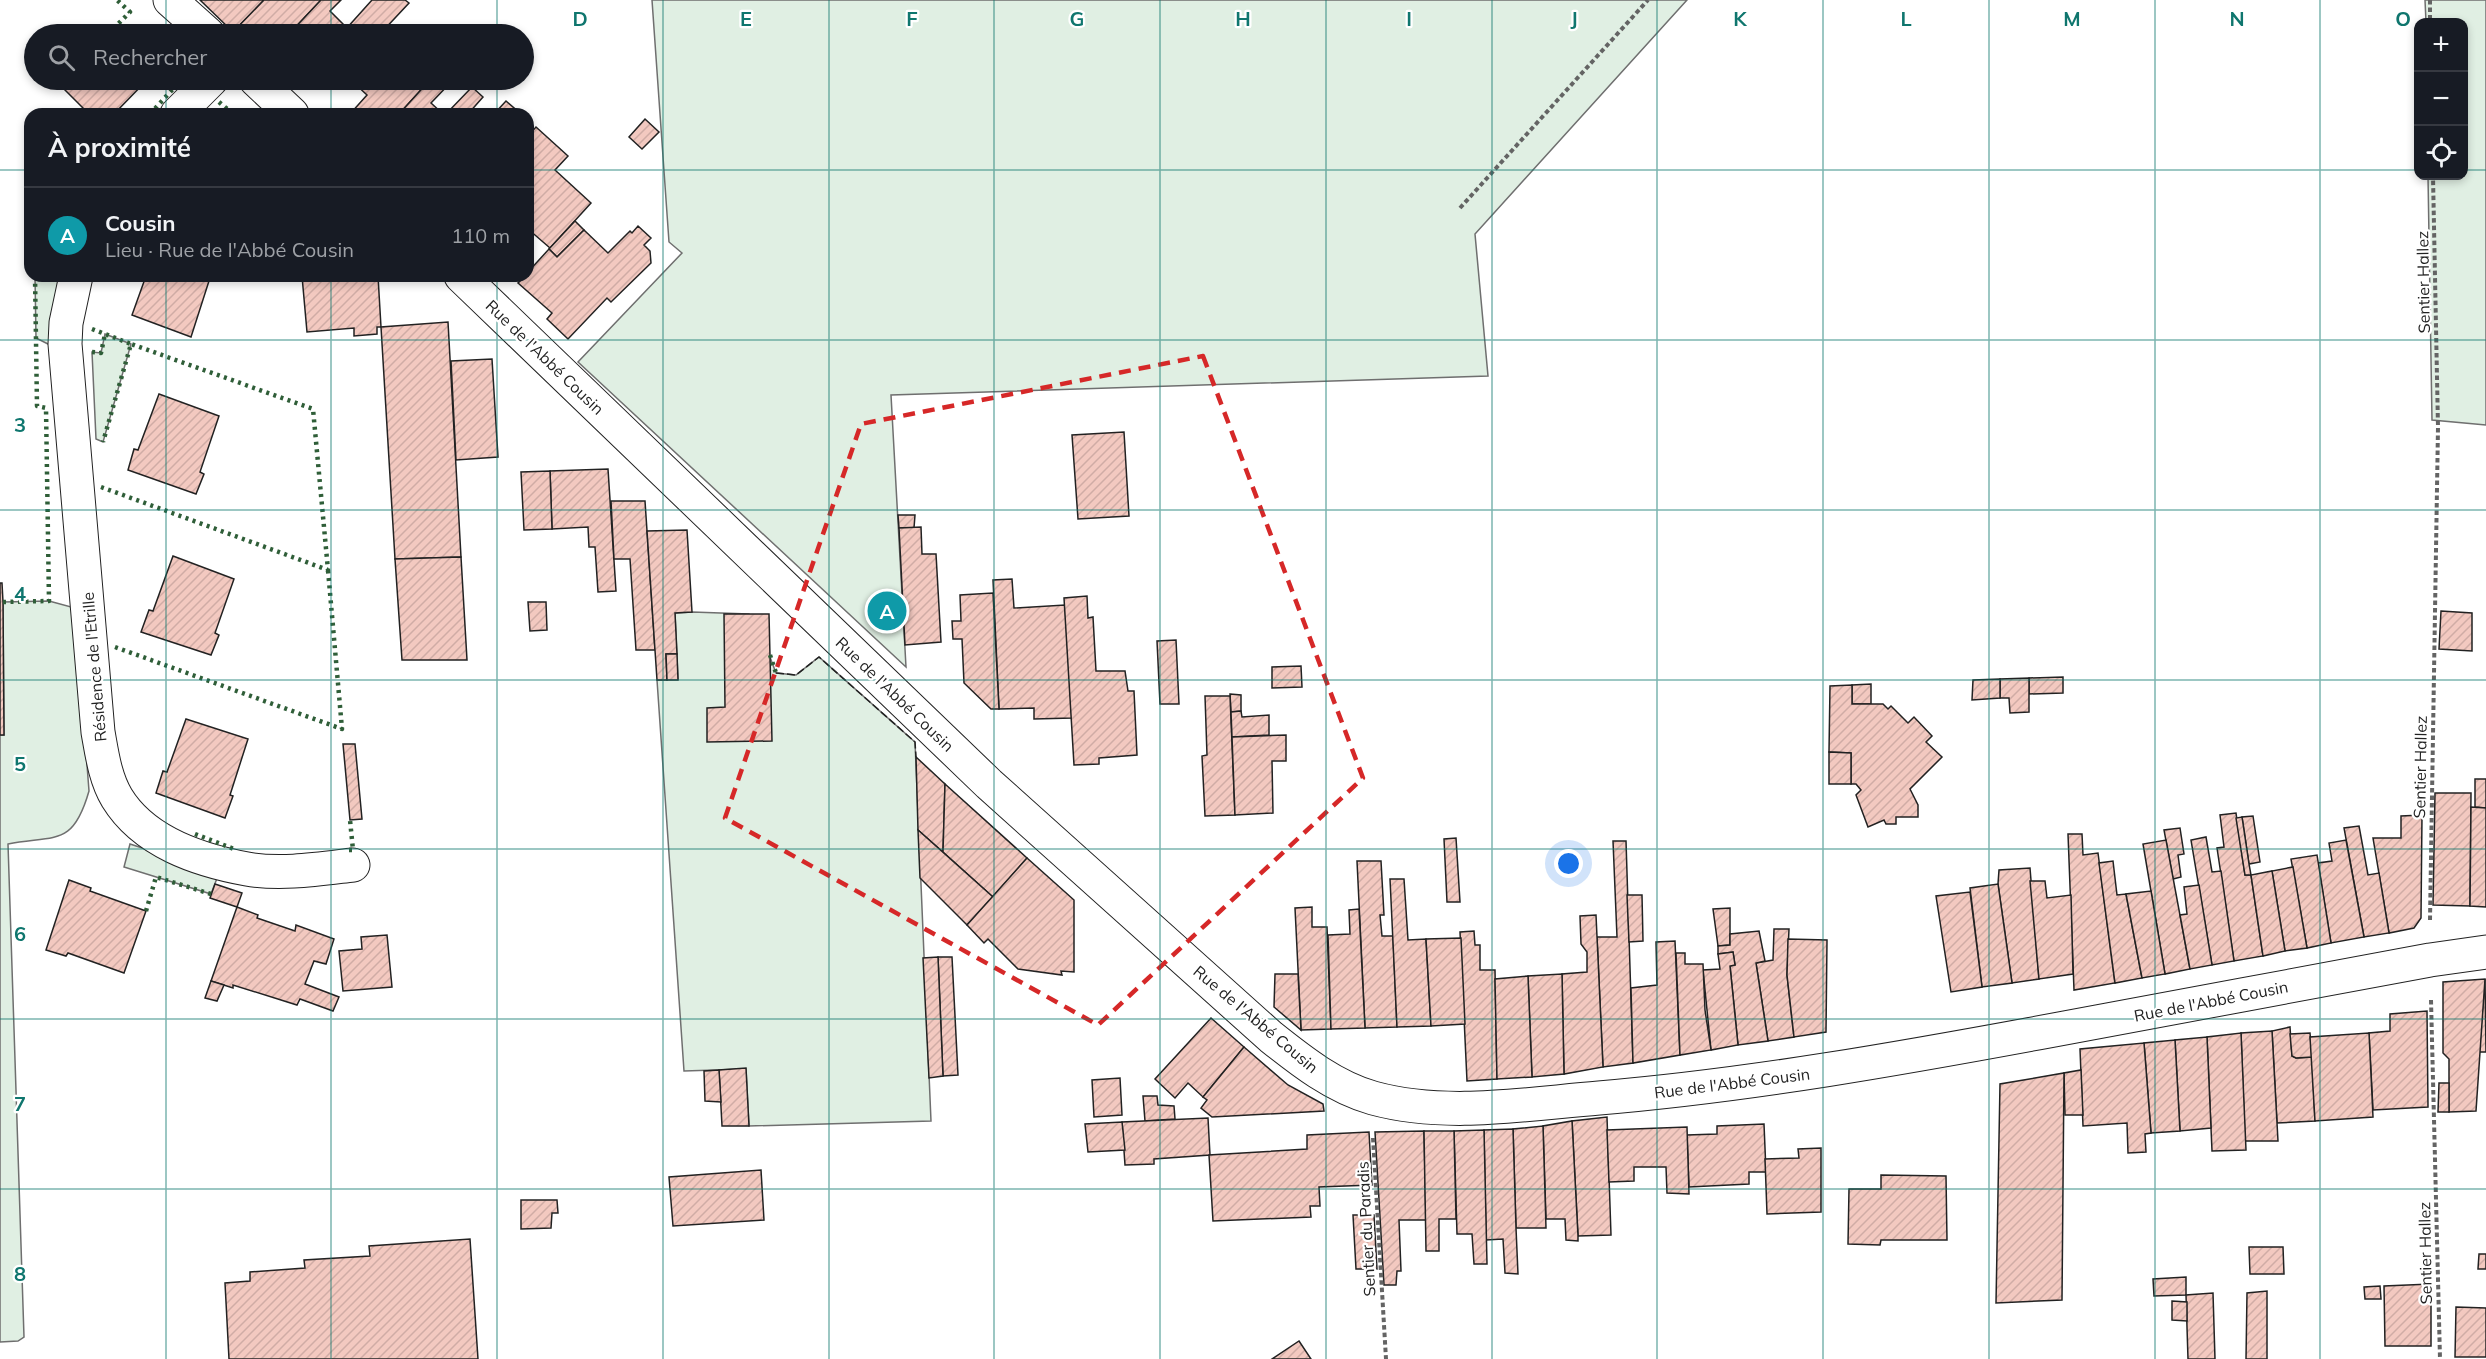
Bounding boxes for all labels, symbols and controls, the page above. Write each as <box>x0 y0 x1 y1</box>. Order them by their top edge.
text: D <box>572 6 588 31</box>
text: E <box>740 6 752 31</box>
text: F <box>906 6 918 31</box>
text: G <box>1070 6 1084 31</box>
text: H <box>1235 6 1251 31</box>
text: I <box>1406 6 1412 31</box>
text: J <box>1570 6 1578 31</box>
text: K <box>1733 6 1747 31</box>
text: L <box>1900 6 1912 31</box>
text: M <box>2063 6 2081 31</box>
text: N <box>2229 6 2245 31</box>
text: O <box>2395 6 2411 31</box>
map controls <box>2414 18 2468 180</box>
button: + <box>2414 18 2468 72</box>
search box <box>24 24 534 90</box>
icon: search <box>45 41 78 74</box>
text: Rechercher <box>93 43 207 71</box>
button: − <box>2414 72 2468 126</box>
button: locate <box>2414 126 2468 180</box>
text: À proximité <box>48 131 191 164</box>
text: Cousin <box>105 209 175 237</box>
text: A <box>60 223 75 248</box>
text: 110 m <box>451 223 510 248</box>
street label: Sentier Hallez <box>2412 231 2434 333</box>
text: Lieu · Rue de l'Abbé Cousin <box>105 237 354 262</box>
street label: Rue de l'Abbé Cousin <box>482 295 608 419</box>
text: 3 <box>14 412 26 437</box>
text: 4 <box>14 581 26 606</box>
pin: A <box>868 588 906 634</box>
street label: Résidence de l'Etrille <box>77 591 111 743</box>
street label: Rue de l'Abbé Cousin <box>832 632 958 756</box>
street label: Sentier Hallez <box>2409 716 2431 818</box>
text: 5 <box>14 751 26 776</box>
your location <box>1554 849 1583 878</box>
text: 6 <box>14 921 26 946</box>
street label: Rue de l'Abbé Cousin <box>1190 961 1322 1077</box>
street label: Rue de l'Abbé Cousin <box>2132 976 2290 1026</box>
street label: Rue de l'Abbé Cousin <box>1653 1064 1811 1102</box>
text: 7 <box>14 1091 26 1116</box>
street label: Sentier du Paradis <box>1352 1161 1380 1297</box>
street label: Sentier Hallez <box>2414 1202 2436 1304</box>
text: 8 <box>14 1261 26 1286</box>

